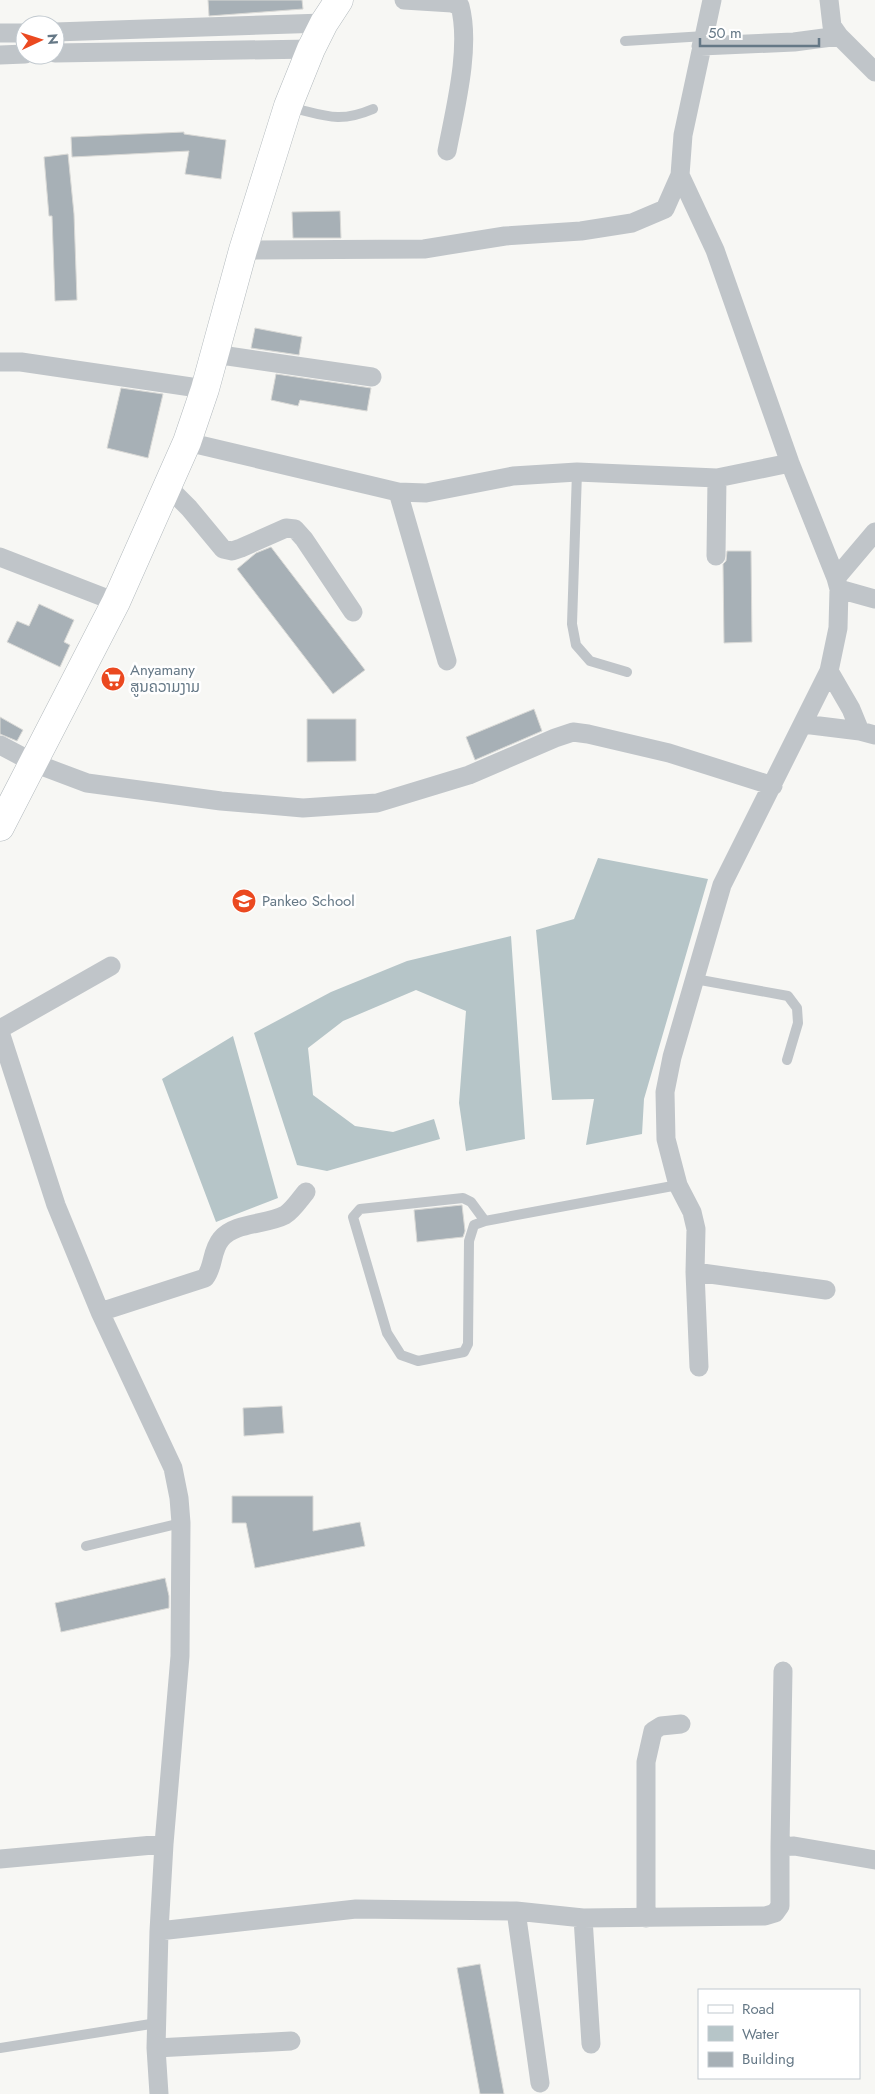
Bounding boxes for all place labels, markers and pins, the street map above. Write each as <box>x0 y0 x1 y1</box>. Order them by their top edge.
place label: Anyamany ສູນຄວາມງາມ <box>130 659 200 698</box>
supermarket icon: Anyamany ສູນຄວາມງາມ <box>100 666 126 692</box>
school or university icon: Pankeo School <box>231 888 257 914</box>
place label: Pankeo School <box>262 890 355 912</box>

